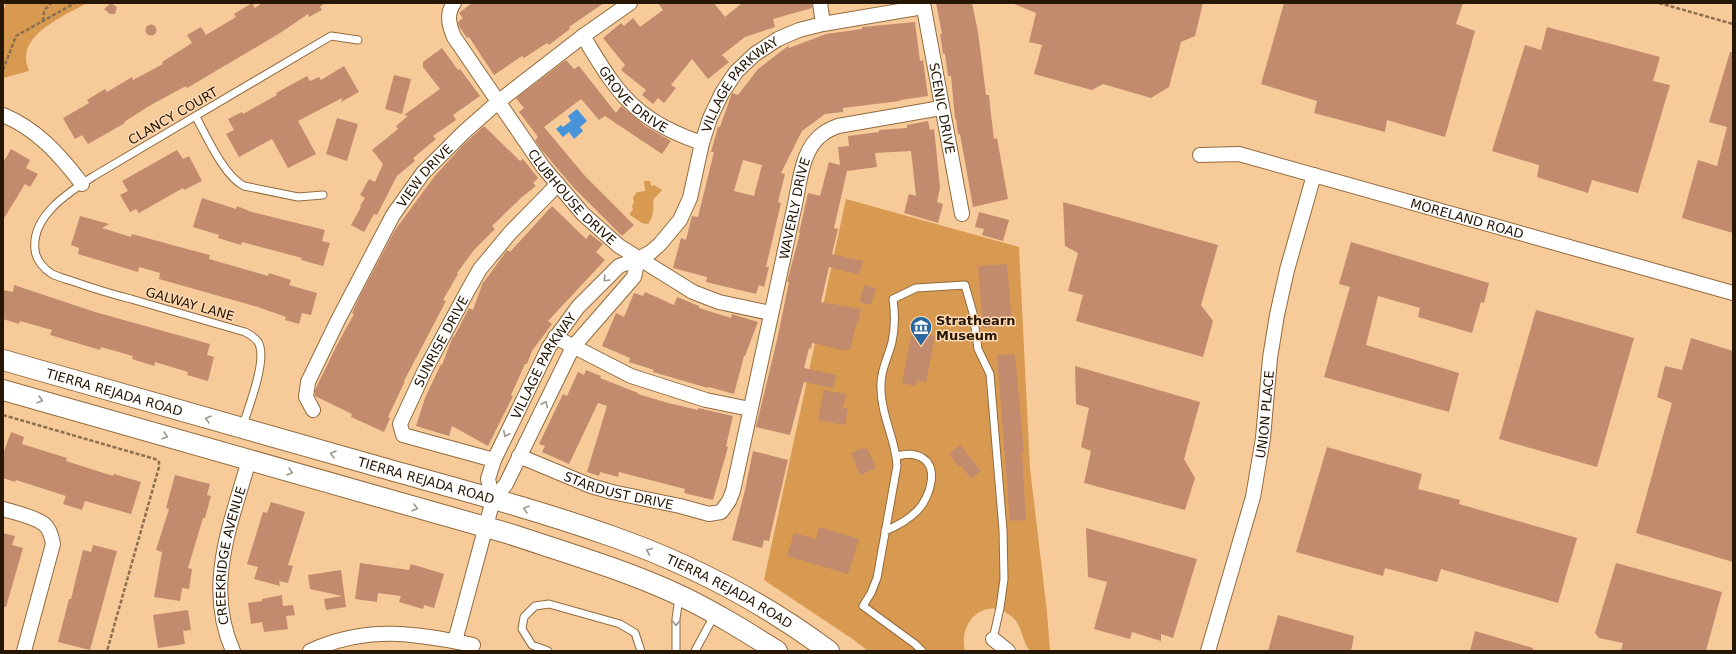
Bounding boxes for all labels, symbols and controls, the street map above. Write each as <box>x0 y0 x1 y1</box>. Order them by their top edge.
street label: VILLAGE PARKWAY <box>698 33 781 134</box>
street label: SCENIC DRIVE <box>927 61 958 155</box>
street label: GROVE DRIVE <box>596 63 671 135</box>
street label: CLANCY COURT <box>126 84 221 148</box>
street label: VIEW DRIVE <box>394 141 455 210</box>
street label: CLUBHOUSE DRIVE <box>525 146 619 248</box>
street label: WAVERLY DRIVE <box>776 155 813 261</box>
street label: MORELAND ROAD <box>1409 195 1525 241</box>
one-way arrow <box>603 274 611 282</box>
street label: GALWAY LANE <box>144 284 236 324</box>
street label: SUNRISE DRIVE <box>411 293 471 389</box>
street label: VILLAGE PARKWAY <box>508 310 579 421</box>
place label: Strathearn Museum <box>936 313 1016 343</box>
museum icon: Strathearn Museum <box>908 314 934 347</box>
street label: TIERRA REJADA ROAD <box>44 365 184 419</box>
street label: UNION PLACE <box>1252 370 1276 460</box>
one-way arrow <box>37 395 44 404</box>
one-way arrow <box>540 401 548 409</box>
one-way arrow <box>205 415 212 424</box>
one-way arrow <box>503 430 511 438</box>
one-way arrow <box>162 431 169 440</box>
one-way arrow <box>330 451 337 459</box>
street label: TIERRA REJADA ROAD <box>355 454 496 506</box>
one-way arrow <box>287 467 294 476</box>
street label: STARDUST DRIVE <box>562 468 675 512</box>
street label: CREEKRIDGE AVENUE <box>213 485 248 626</box>
one-way arrow <box>412 503 419 512</box>
one-way arrow <box>522 505 529 514</box>
one-way arrow <box>645 548 653 556</box>
street label: TIERRA REJADA ROAD <box>663 551 796 631</box>
one-way arrow <box>672 620 680 626</box>

